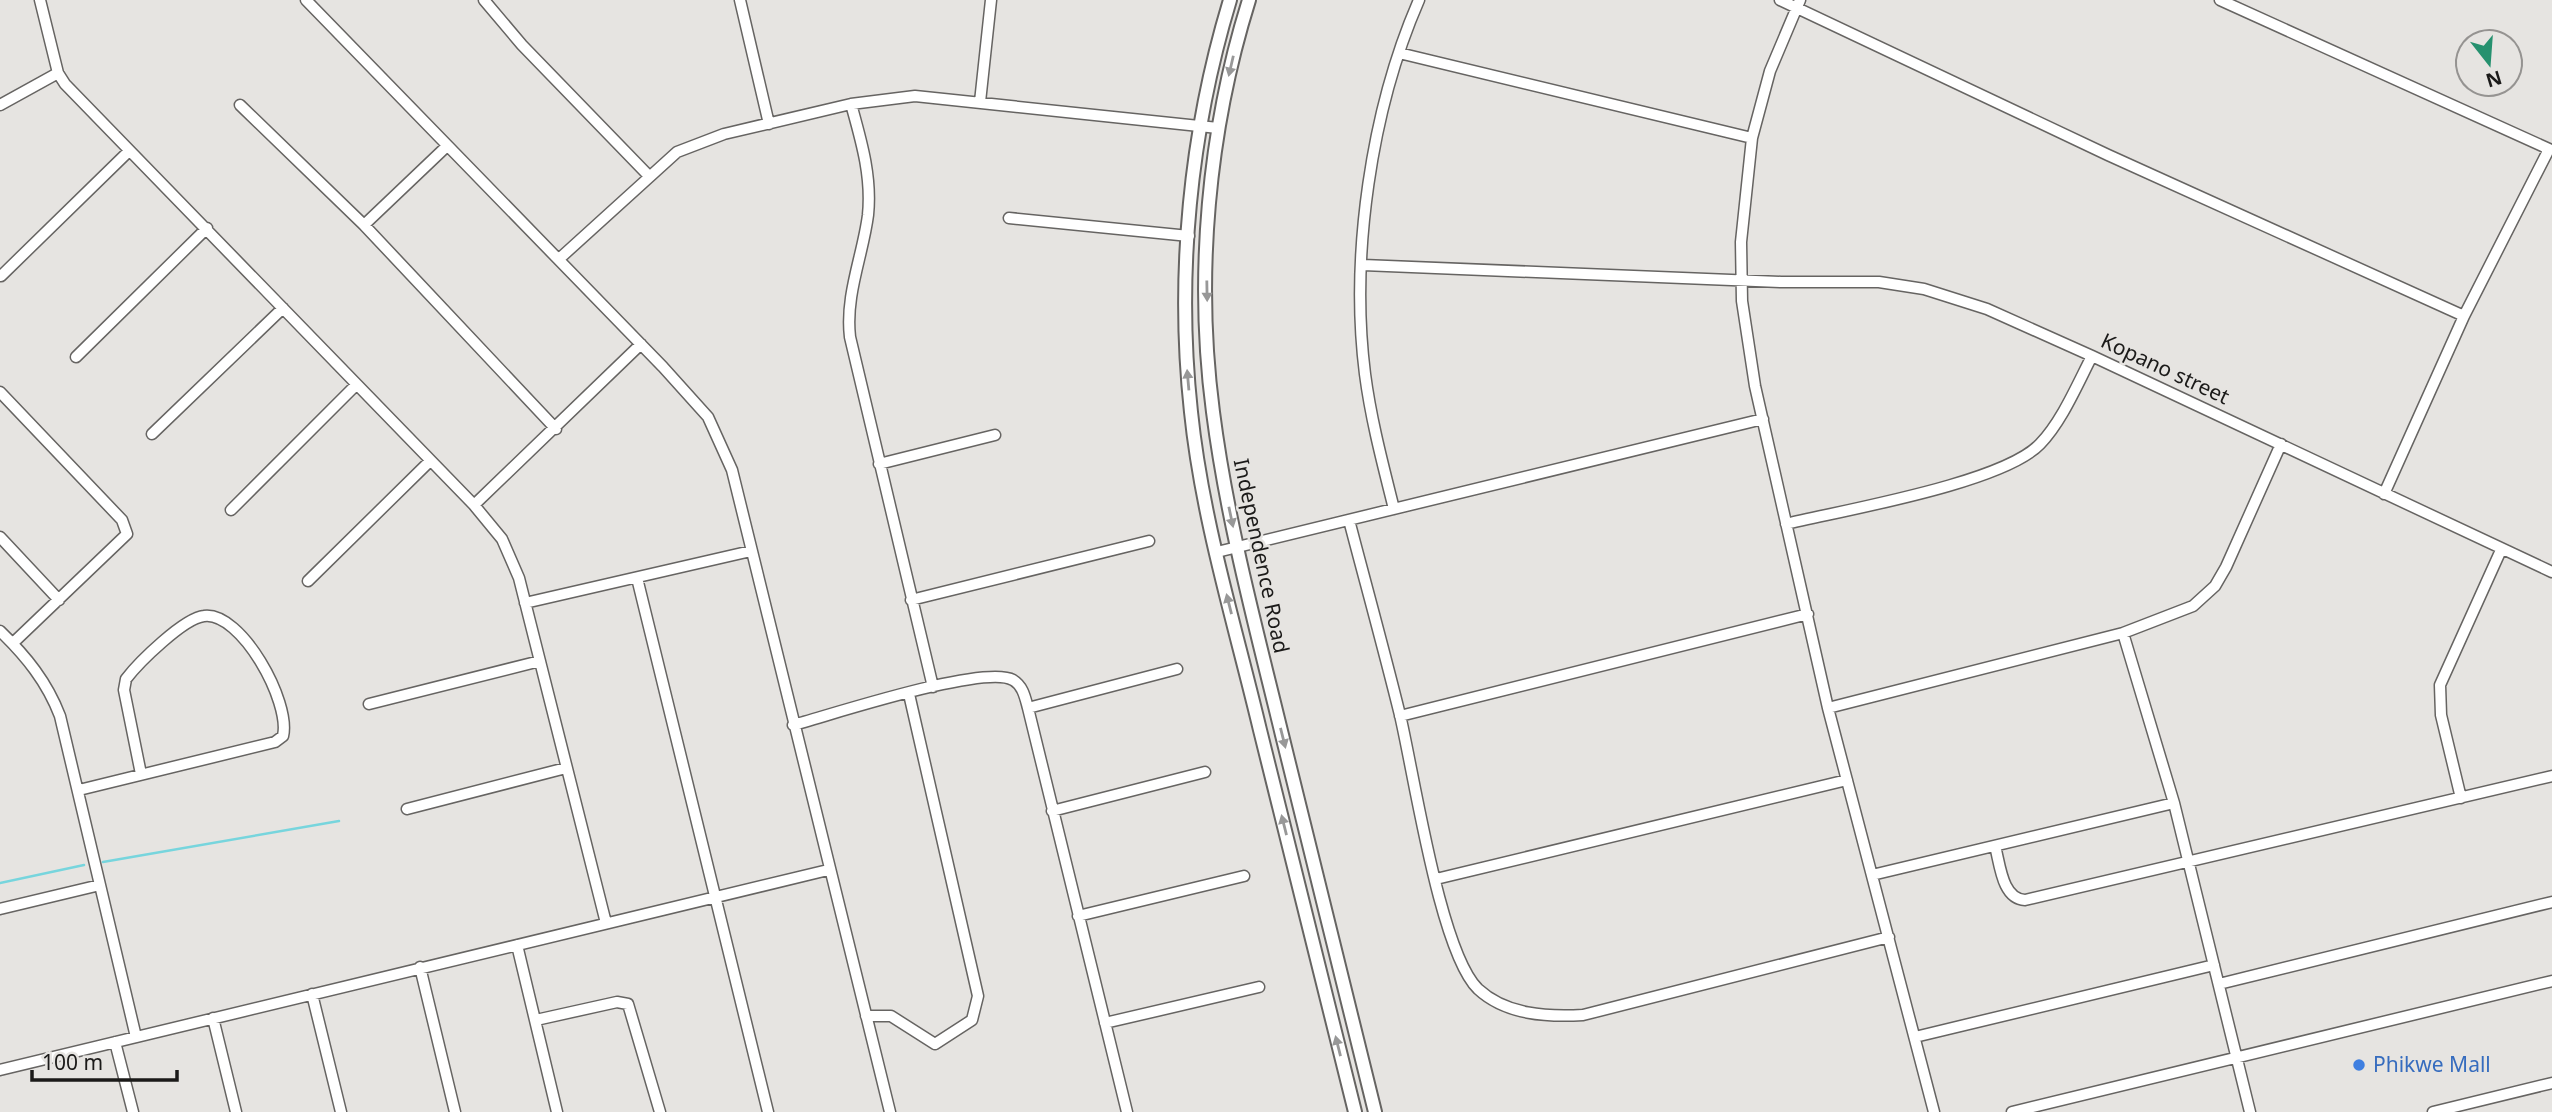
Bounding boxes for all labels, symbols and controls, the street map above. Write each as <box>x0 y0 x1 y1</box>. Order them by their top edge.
north arrow <box>2454 28 2524 98</box>
one-way arrow <box>1225 55 1236 77</box>
text: N <box>2483 65 2505 94</box>
one-way arrow <box>1201 281 1213 303</box>
street label: Kopano street <box>2097 326 2235 410</box>
one-way arrow <box>1182 369 1193 391</box>
street label: Independence Road <box>1228 456 1296 656</box>
one-way arrow <box>1225 506 1236 528</box>
one-way arrow <box>1224 593 1235 615</box>
one-way arrow <box>1278 727 1289 749</box>
one-way arrow <box>1278 814 1289 836</box>
one-way arrow <box>1332 1035 1343 1057</box>
scale bar <box>32 1038 177 1082</box>
text: 100 m <box>42 1048 103 1076</box>
place label: Phikwe Mall <box>2373 1050 2491 1078</box>
marker: Phikwe Mall <box>2351 1057 2367 1073</box>

